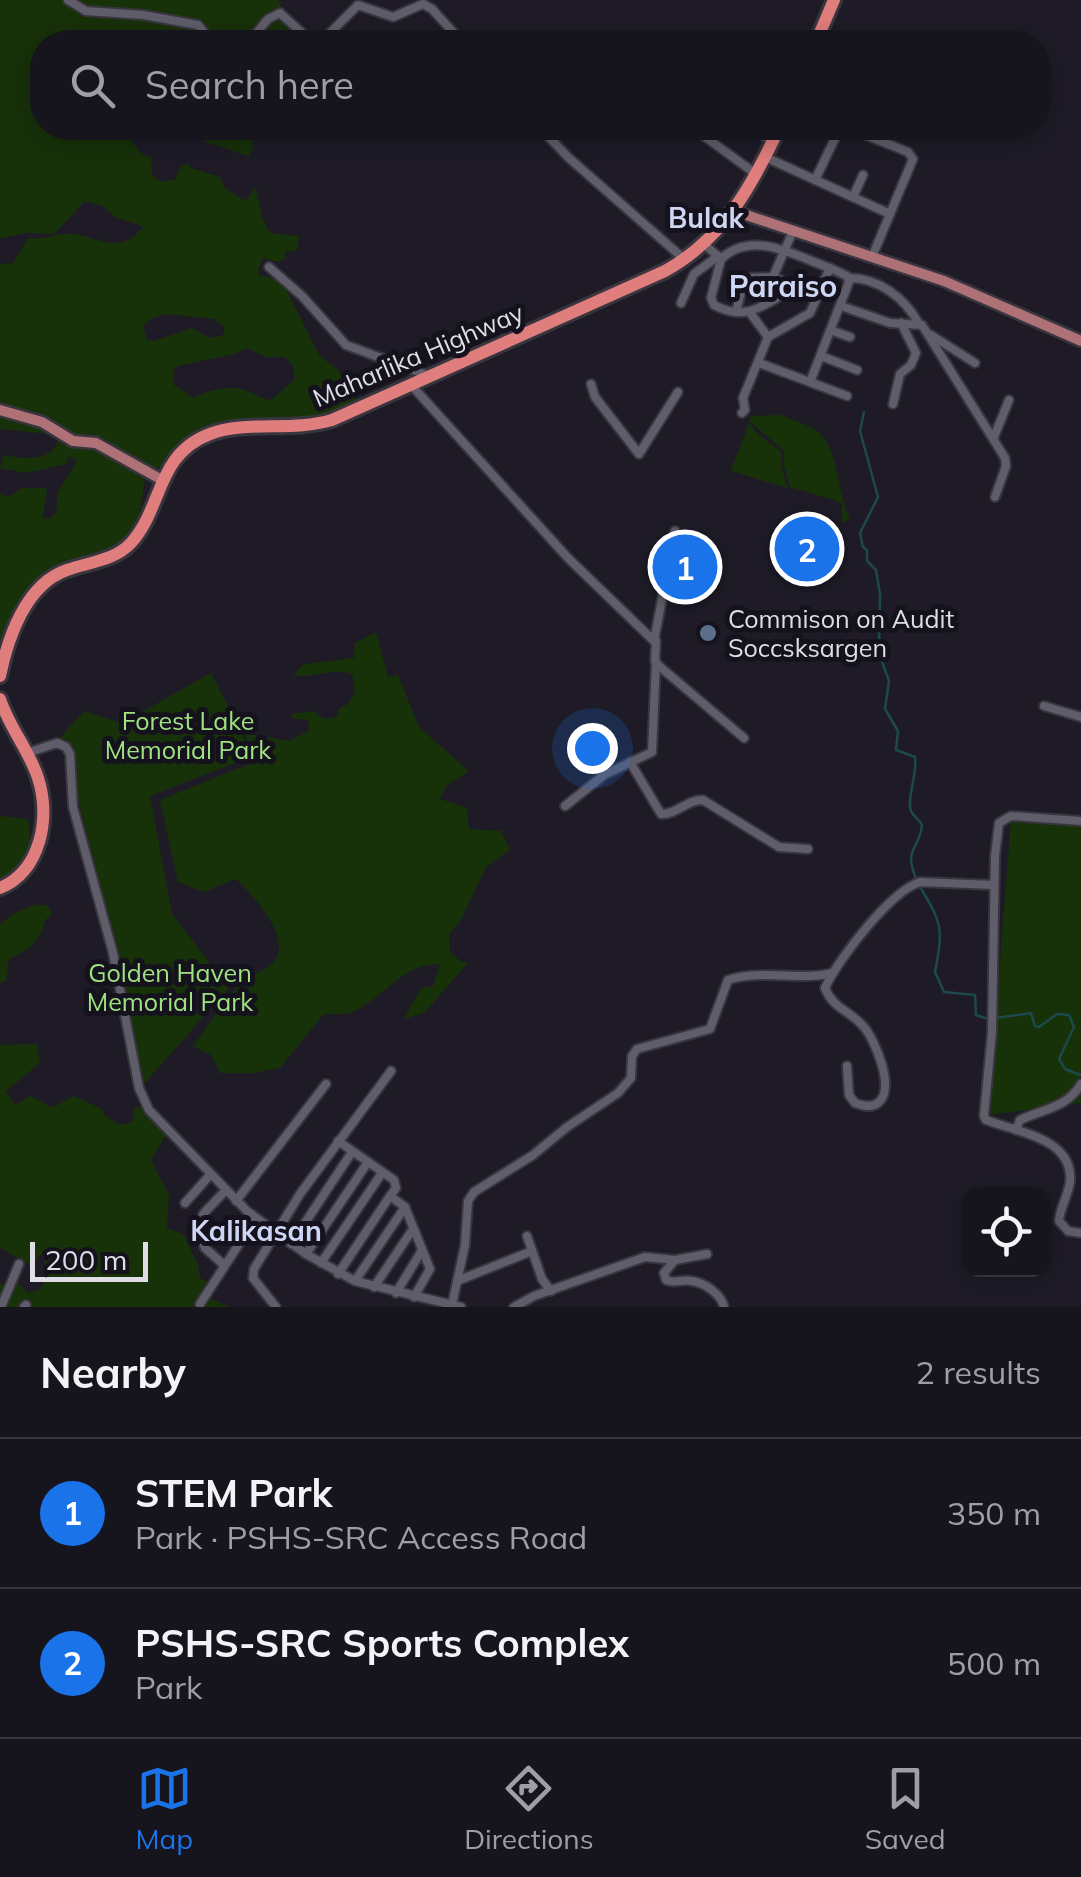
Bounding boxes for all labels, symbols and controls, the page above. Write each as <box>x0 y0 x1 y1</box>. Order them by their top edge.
search box <box>30 30 1051 140</box>
icon: search <box>65 58 120 113</box>
text: Search here <box>145 61 354 109</box>
district label: Bulak <box>668 200 745 235</box>
district label: Paraiso <box>729 267 837 305</box>
street label: Maharlika Highway <box>308 296 528 413</box>
pin: 2 <box>774 512 840 586</box>
pin: 1 <box>652 530 718 604</box>
place label: Commison on Audit Soccsksargen <box>728 603 954 663</box>
marker: Commison on Audit Soccsksargen <box>697 622 719 644</box>
park label: Forest Lake Memorial Park <box>105 705 272 765</box>
your location <box>567 723 618 774</box>
park label: Golden Haven Memorial Park <box>87 957 254 1017</box>
map controls <box>961 1187 1051 1277</box>
button: locate <box>961 1187 1051 1277</box>
district label: Kalikasan <box>190 1213 322 1248</box>
scale bar <box>30 1237 148 1282</box>
text: 200 m <box>45 1242 127 1277</box>
text: Nearby <box>40 1346 186 1399</box>
text: 2 results <box>916 1352 1041 1392</box>
text: STEM Park <box>135 1469 332 1517</box>
text: 1 <box>63 1493 82 1533</box>
text: 350 m <box>947 1493 1041 1533</box>
text: Park · PSHS-SRC Access Road <box>135 1517 587 1557</box>
text: PSHS-SRC Sports Complex <box>135 1619 629 1667</box>
text: 2 <box>63 1643 82 1683</box>
text: 500 m <box>947 1643 1041 1683</box>
text: Park <box>135 1667 202 1707</box>
tab: Map <box>136 1761 193 1856</box>
tab: Directions <box>464 1761 594 1856</box>
tab: Saved <box>865 1761 945 1856</box>

